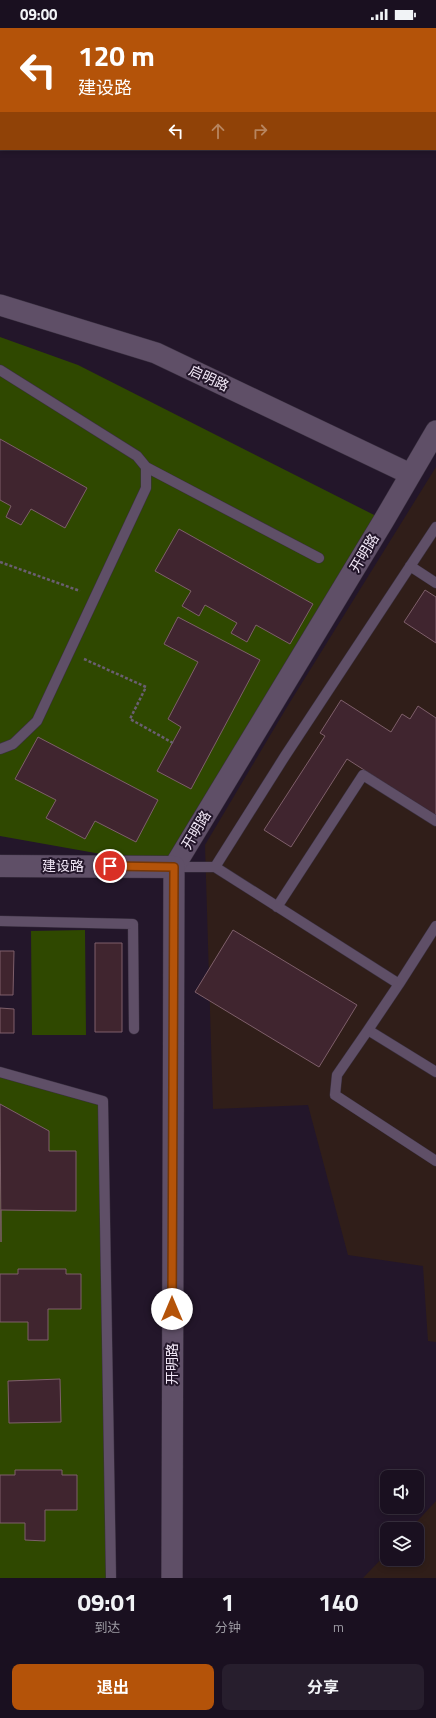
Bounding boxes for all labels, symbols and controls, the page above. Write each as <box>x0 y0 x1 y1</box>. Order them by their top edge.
text: 09:00 <box>20 3 57 26</box>
text: 120 m <box>78 34 155 77</box>
icon: left <box>12 44 64 96</box>
text: 建设路 <box>78 74 132 101</box>
icon: left <box>165 120 187 142</box>
icon: ahead <box>207 120 229 142</box>
icon: right <box>249 120 271 142</box>
street label: 启明路 <box>186 359 233 396</box>
street label: 开明路 <box>344 529 383 576</box>
street label: 开明路 <box>176 806 215 853</box>
pin <box>93 849 127 883</box>
street label: 建设路 <box>42 855 84 876</box>
icon: arrive <box>99 855 121 877</box>
position arrow <box>151 1288 193 1330</box>
street label: 开明路 <box>161 1343 182 1385</box>
map controls <box>380 1470 424 1566</box>
button: sound <box>380 1470 424 1514</box>
button: layers <box>380 1522 424 1566</box>
text: 09:01 <box>77 1584 137 1620</box>
text: 1 <box>221 1584 235 1620</box>
text: 140 <box>318 1584 359 1620</box>
text: 到达 <box>94 1617 120 1637</box>
text: 分钟 <box>215 1617 241 1637</box>
text: m <box>333 1617 344 1637</box>
button: 退出 <box>12 1664 214 1710</box>
button: 分享 <box>222 1664 424 1710</box>

